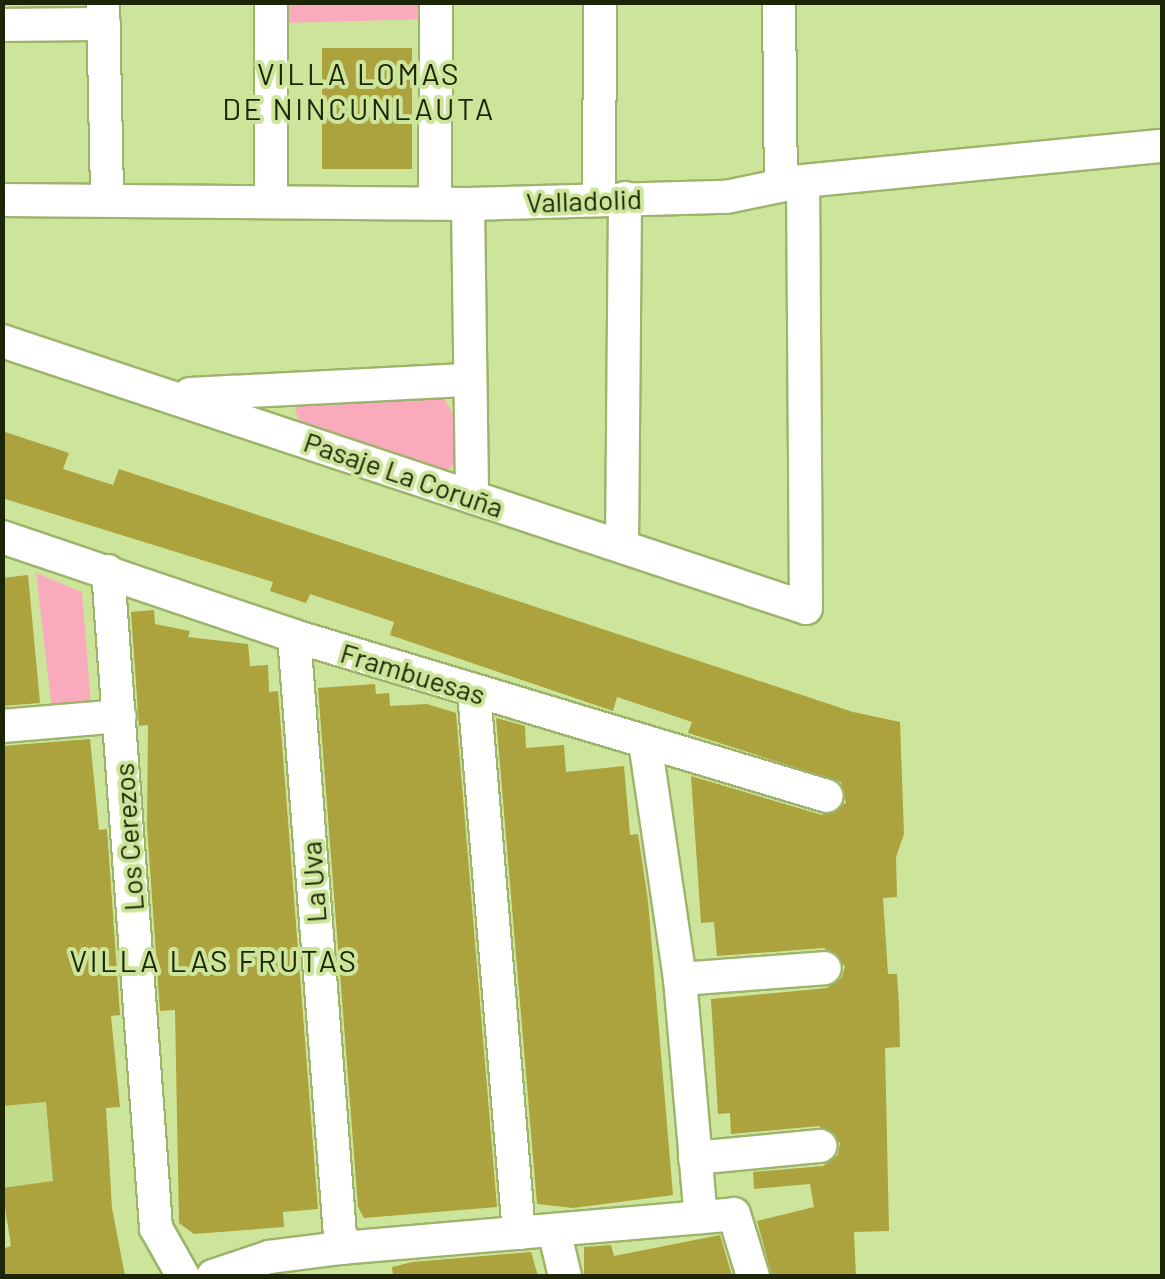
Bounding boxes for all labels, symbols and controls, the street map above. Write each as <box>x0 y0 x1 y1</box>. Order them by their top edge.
district label: VILLA LOMAS DE NINCUNLAUTA <box>222 55 496 126</box>
street label: Valladolid <box>525 181 643 219</box>
street label: Pasaje La Coruña <box>300 424 508 524</box>
street label: Frambuesas <box>337 635 489 711</box>
street label: Los Cerezos <box>106 762 150 912</box>
street label: La Uva <box>293 840 333 924</box>
district label: VILLA LAS FRUTAS <box>70 942 358 978</box>

